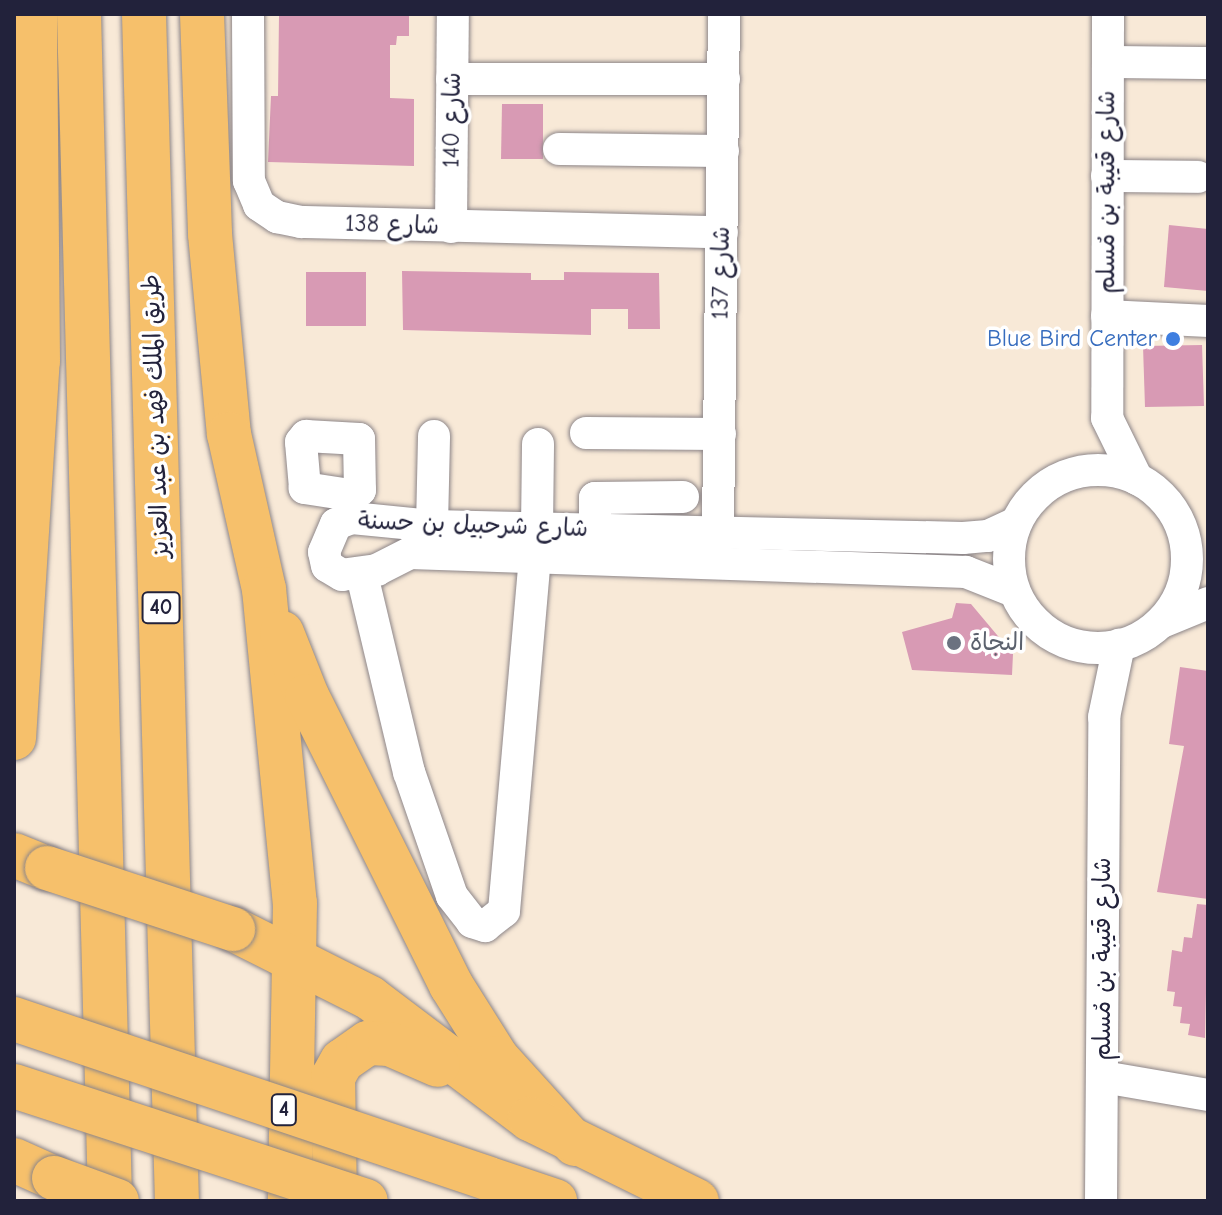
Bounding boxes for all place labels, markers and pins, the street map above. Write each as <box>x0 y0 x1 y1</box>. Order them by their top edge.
place label: Blue Bird Center <box>987 325 1157 353</box>
marker: Blue Bird Center <box>1164 330 1182 348</box>
place label: النجاة <box>970 629 1024 657</box>
marker: النجاة <box>945 634 963 652</box>

